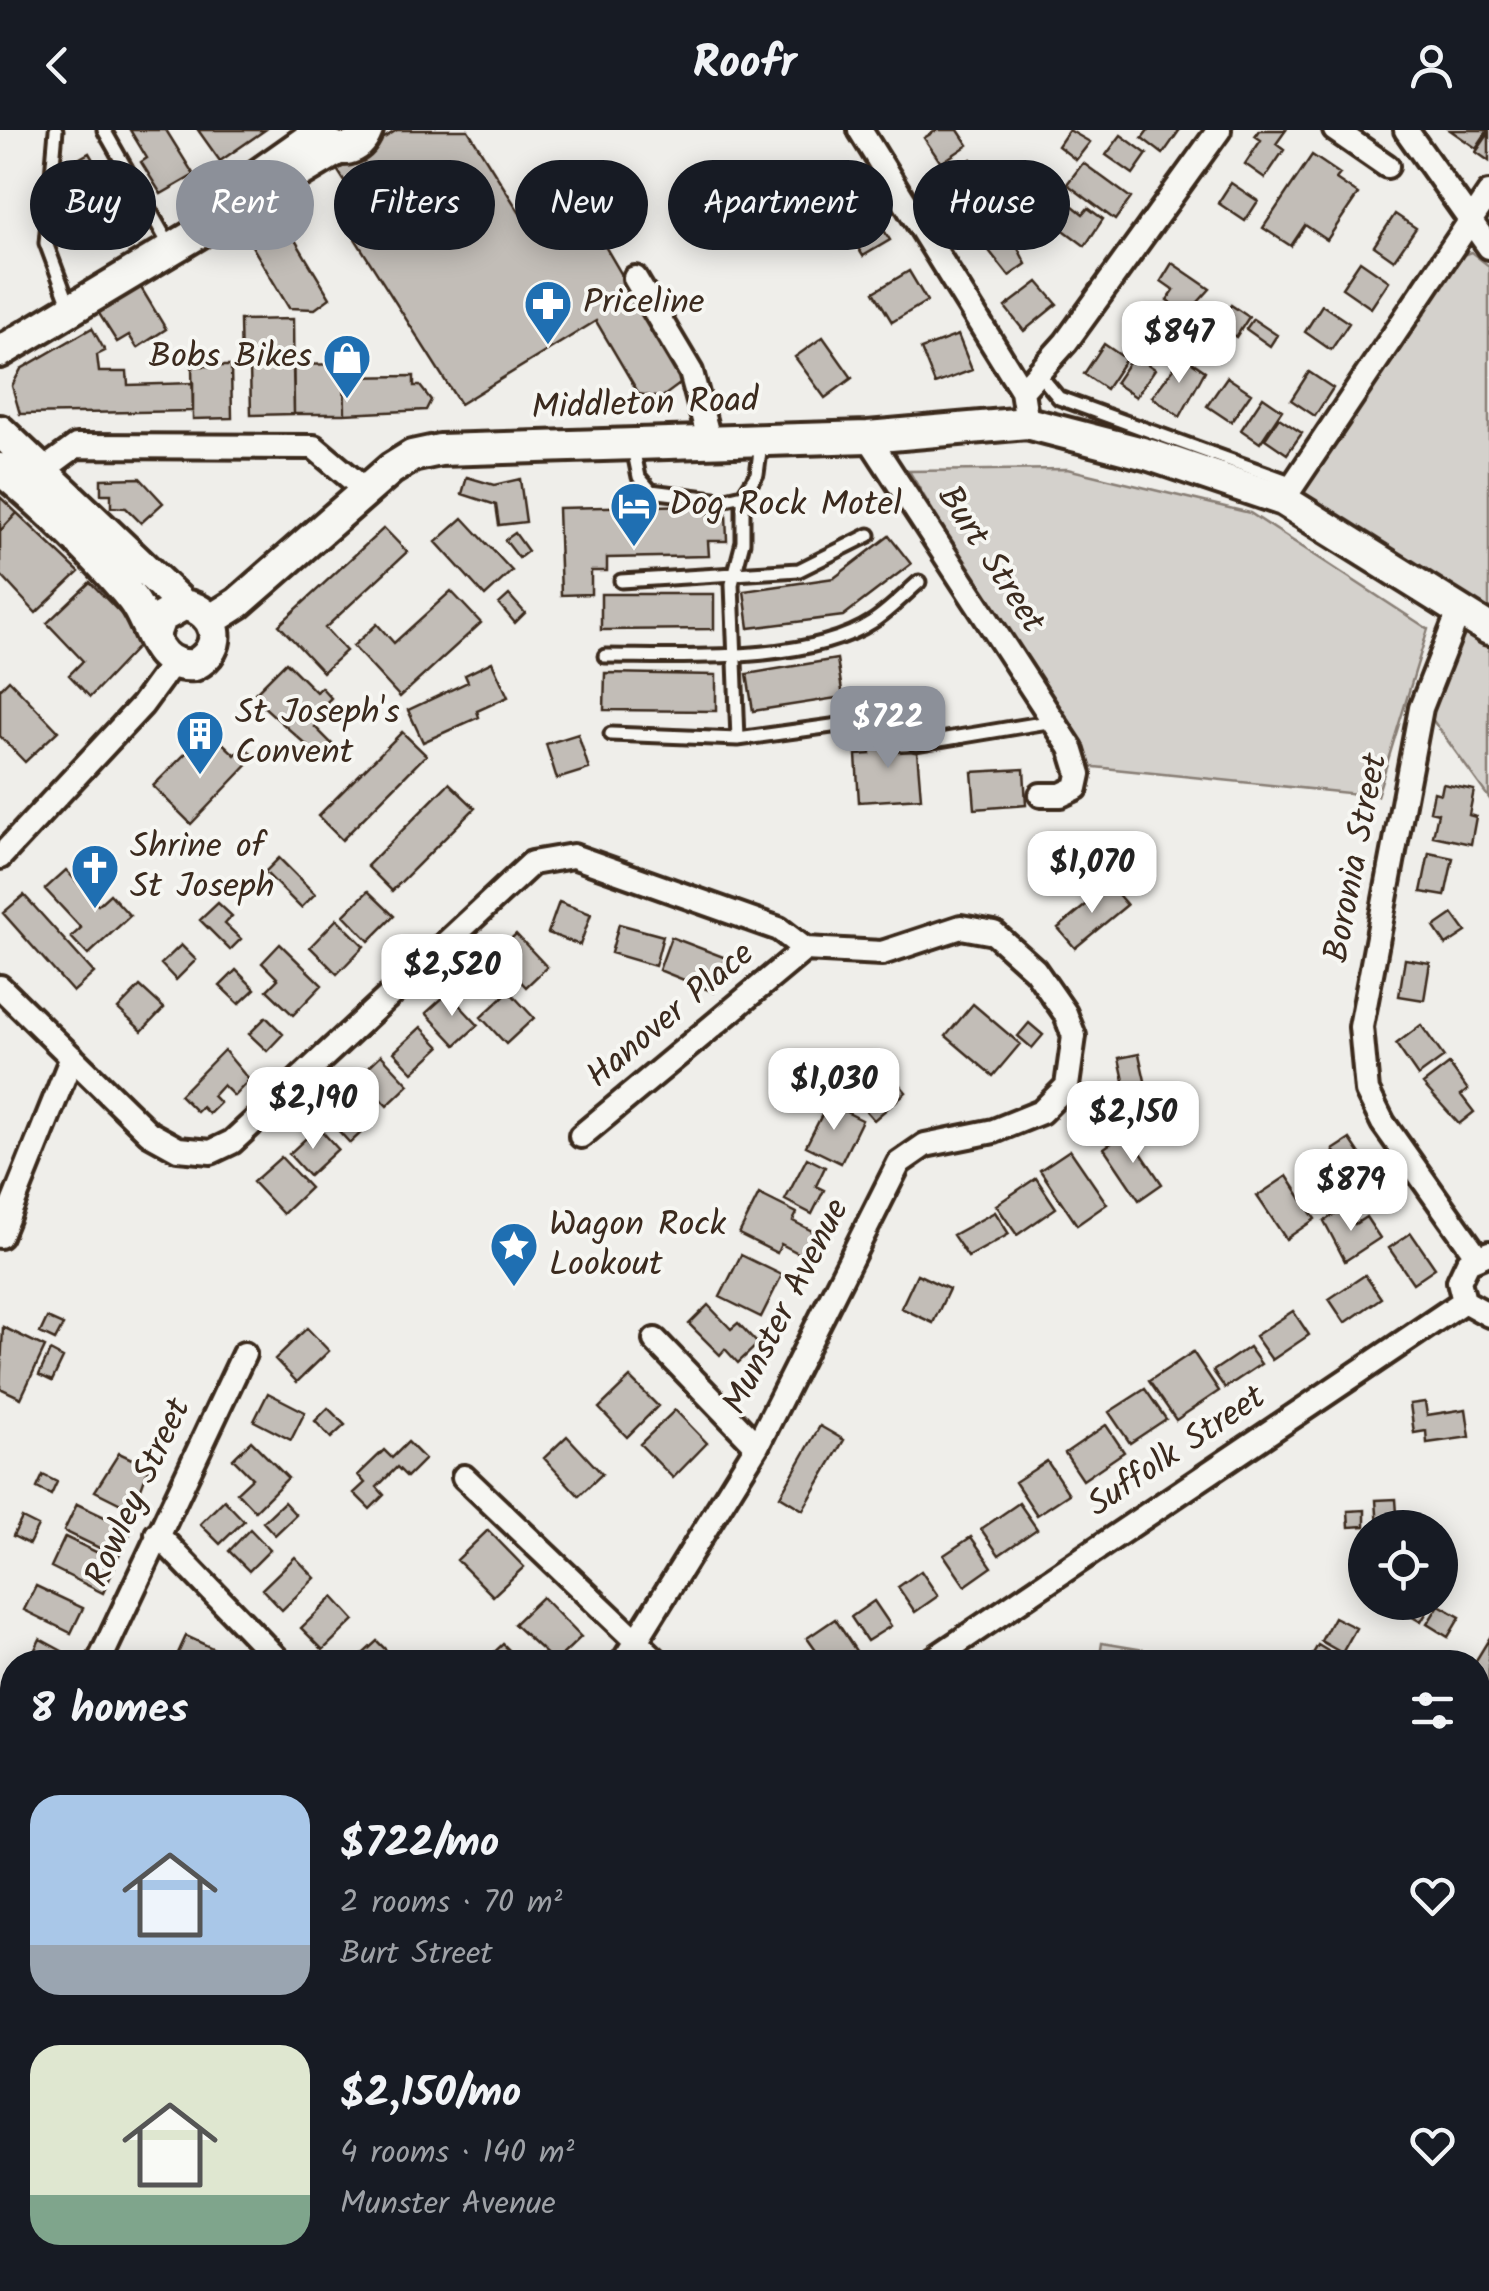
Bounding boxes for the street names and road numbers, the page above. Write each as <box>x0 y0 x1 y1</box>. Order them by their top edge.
street label: Middleton Road <box>530 373 761 437</box>
street label: Burt Street <box>921 475 1059 646</box>
street label: Boronia Street <box>1309 748 1405 967</box>
street label: Hanover Place <box>574 928 768 1104</box>
street label: Munster Avenue <box>708 1189 866 1425</box>
street label: Suffolk Street <box>1076 1371 1278 1533</box>
street label: Rowley Street <box>71 1389 208 1597</box>

